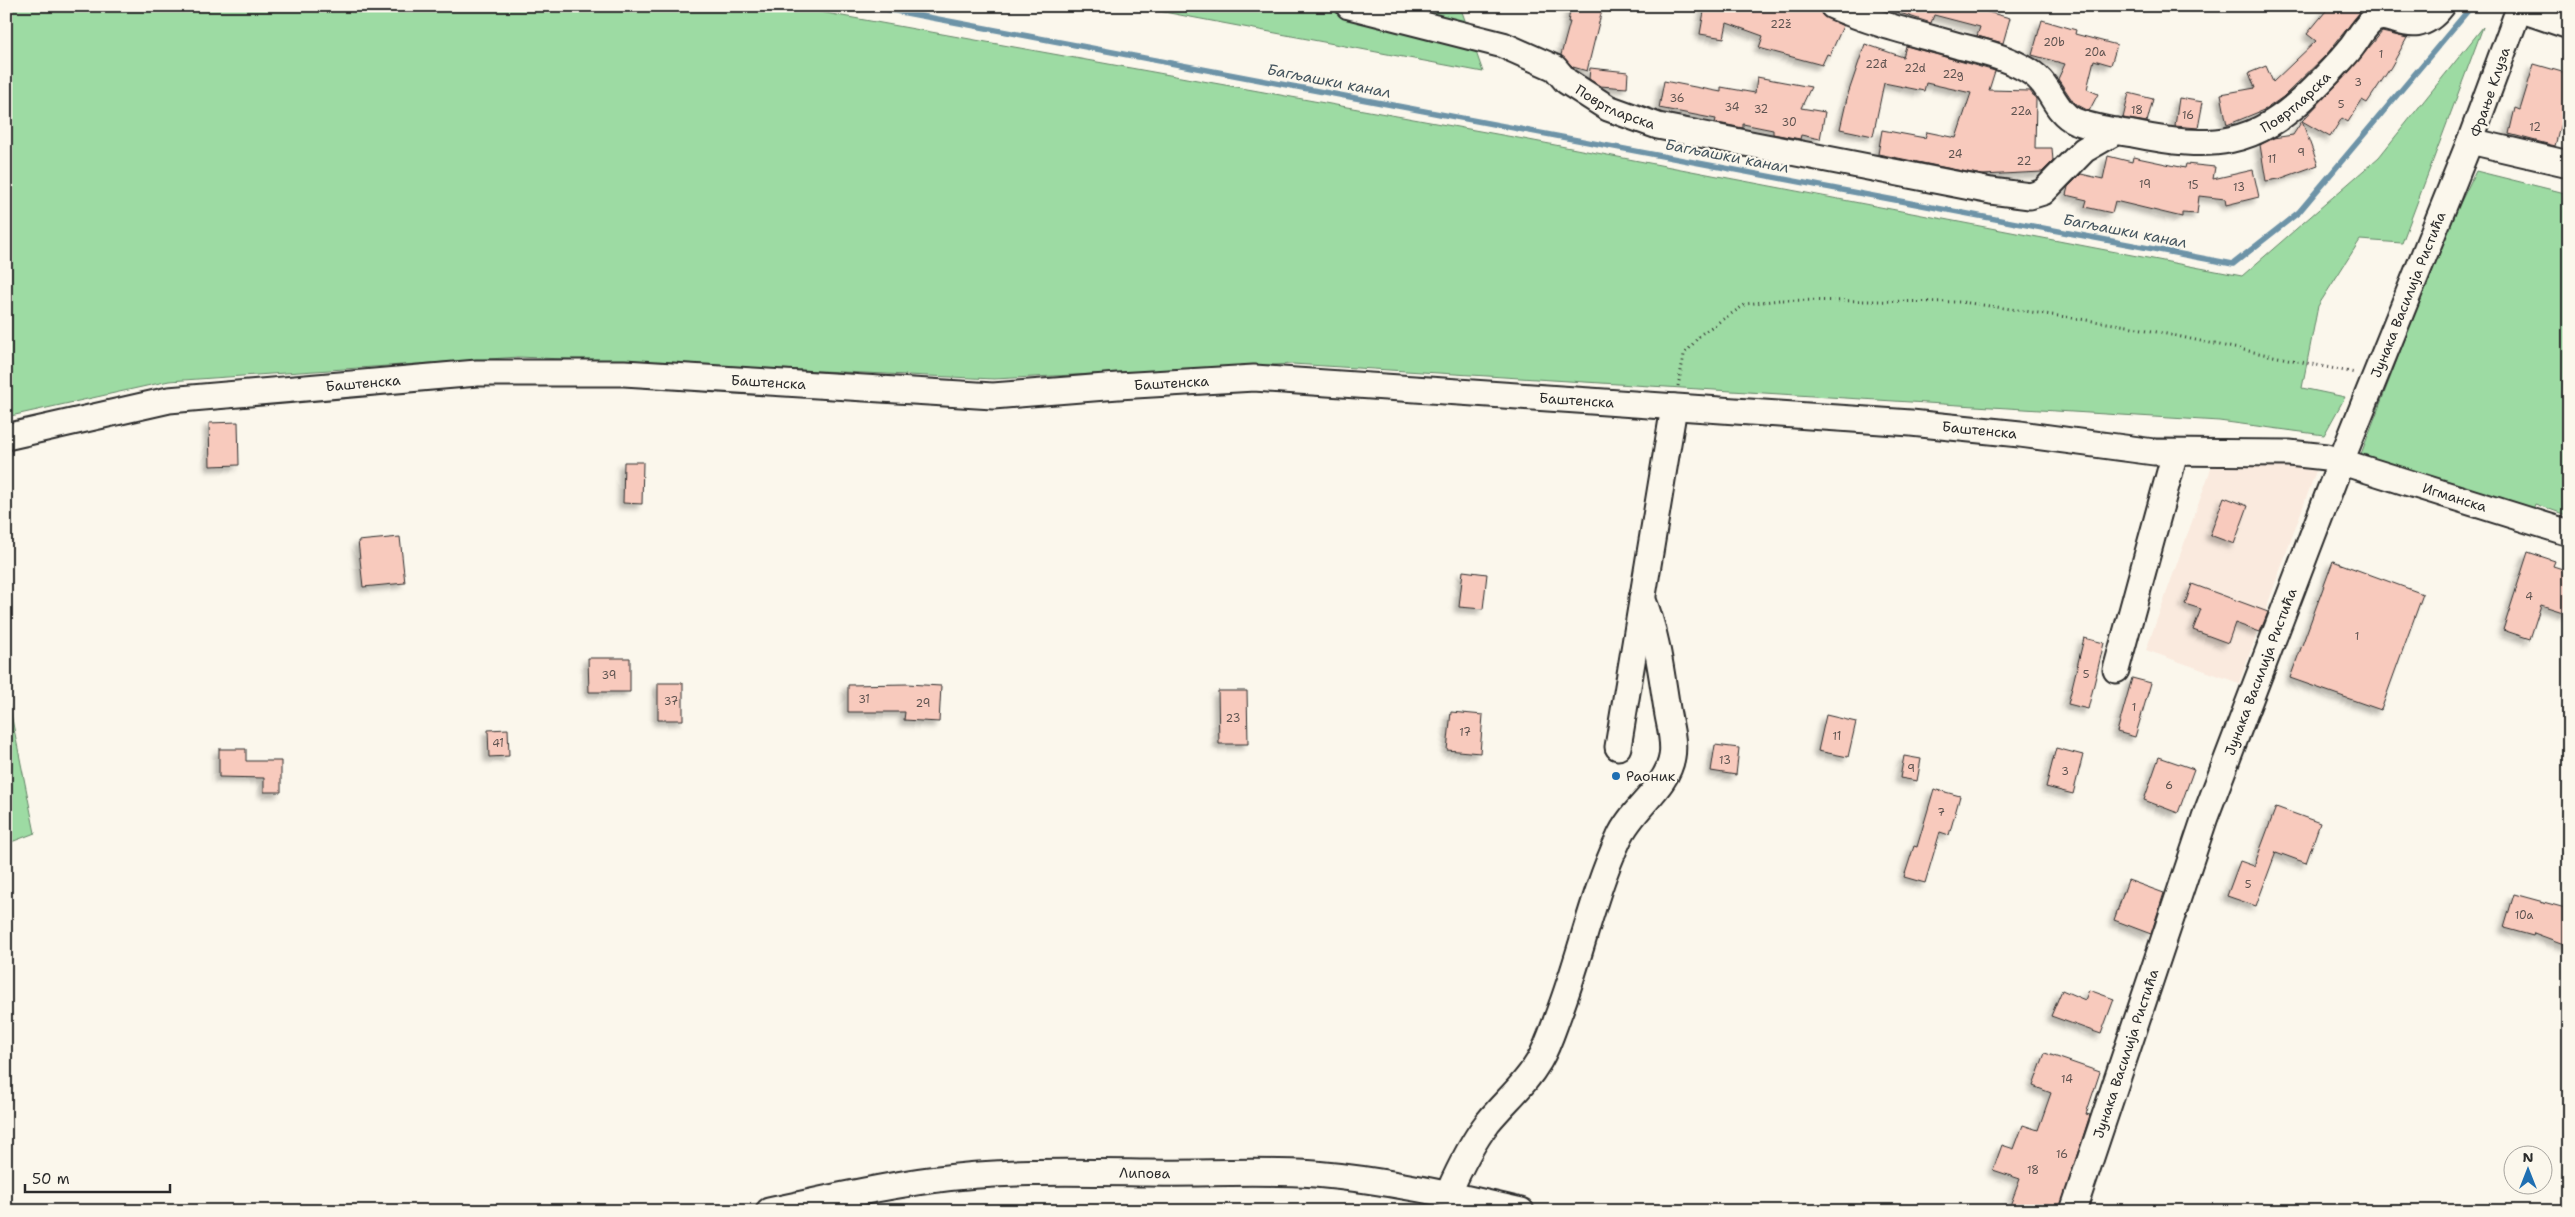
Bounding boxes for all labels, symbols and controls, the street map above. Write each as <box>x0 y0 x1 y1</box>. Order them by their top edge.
house number: 22ž <box>1770 17 1792 32</box>
house number: 20b <box>2043 35 2065 50</box>
street label: Фрање Клуза <box>2466 44 2514 139</box>
house number: 20a <box>2084 45 2106 60</box>
house number: 1 <box>2379 47 2383 62</box>
house number: 22đ <box>1865 57 1887 72</box>
water label: Багљашки канал <box>1265 59 1393 103</box>
house number: 22d <box>1904 61 1926 76</box>
house number: 22g <box>1942 67 1964 82</box>
street label: Повртларска <box>2257 67 2335 137</box>
house number: 3 <box>2354 75 2362 90</box>
street label: Повртларска <box>1572 80 1658 133</box>
house number: 36 <box>1669 91 1685 106</box>
house number: 5 <box>2338 97 2345 112</box>
house number: 34 <box>1725 100 1740 115</box>
house number: 32 <box>1754 102 1768 117</box>
house number: 18 <box>2131 103 2143 118</box>
house number: 22a <box>2010 104 2032 119</box>
house number: 16 <box>2182 108 2194 123</box>
house number: 30 <box>1781 115 1797 130</box>
house number: 12 <box>2529 120 2541 135</box>
water label: Багљашки канал <box>1663 134 1791 178</box>
house number: 9 <box>2297 145 2305 160</box>
house number: 24 <box>1948 147 1963 162</box>
house number: 11 <box>2268 152 2276 167</box>
house number: 22 <box>2017 154 2031 169</box>
house number: 19 <box>2139 177 2151 192</box>
house number: 15 <box>2187 178 2199 193</box>
house number: 13 <box>2233 180 2245 195</box>
water label: Багљашки канал <box>2061 209 2189 253</box>
street label: Јунака Василија Ристића <box>2367 209 2450 380</box>
street label: Баштенска <box>325 371 402 395</box>
street label: Баштенска <box>730 371 807 393</box>
street label: Баштенска <box>1133 372 1210 394</box>
street label: Баштенска <box>1538 389 1615 412</box>
street label: Баштенска <box>1941 417 2018 443</box>
street label: Игманска <box>2420 479 2489 516</box>
street label: Јунака Василија Ристића <box>2220 585 2301 758</box>
house number: 4 <box>2525 589 2533 604</box>
house number: 1 <box>2355 629 2359 644</box>
house number: 5 <box>2083 667 2090 682</box>
house number: 39 <box>602 668 616 683</box>
house number: 31 <box>858 692 870 707</box>
house number: 37 <box>664 694 679 709</box>
house number: 29 <box>916 696 930 711</box>
house number: 1 <box>2132 700 2136 715</box>
house number: 23 <box>1226 711 1240 726</box>
house number: 17 <box>1459 725 1471 740</box>
house number: 11 <box>1833 729 1841 744</box>
house number: 41 <box>492 736 504 751</box>
house number: 13 <box>1719 753 1731 768</box>
house number: 9 <box>1907 761 1915 776</box>
house number: 3 <box>2061 764 2069 779</box>
place label: Раоник <box>1626 767 1676 785</box>
marker: Раоник <box>1610 770 1622 782</box>
house number: 6 <box>2165 778 2173 793</box>
house number: 7 <box>1937 805 1945 820</box>
house number: 5 <box>2245 877 2252 892</box>
house number: 10a <box>2515 908 2533 923</box>
street label: Јунака Василија Ристића <box>2089 966 2163 1141</box>
house number: 14 <box>2061 1072 2073 1087</box>
north arrow <box>2502 1144 2552 1194</box>
house number: 16 <box>2056 1147 2068 1162</box>
text: N <box>2522 1148 2534 1166</box>
scale bar <box>25 1162 170 1194</box>
house number: 18 <box>2027 1163 2039 1178</box>
street label: Липова <box>1119 1164 1170 1182</box>
text: 50 m <box>32 1169 70 1189</box>

